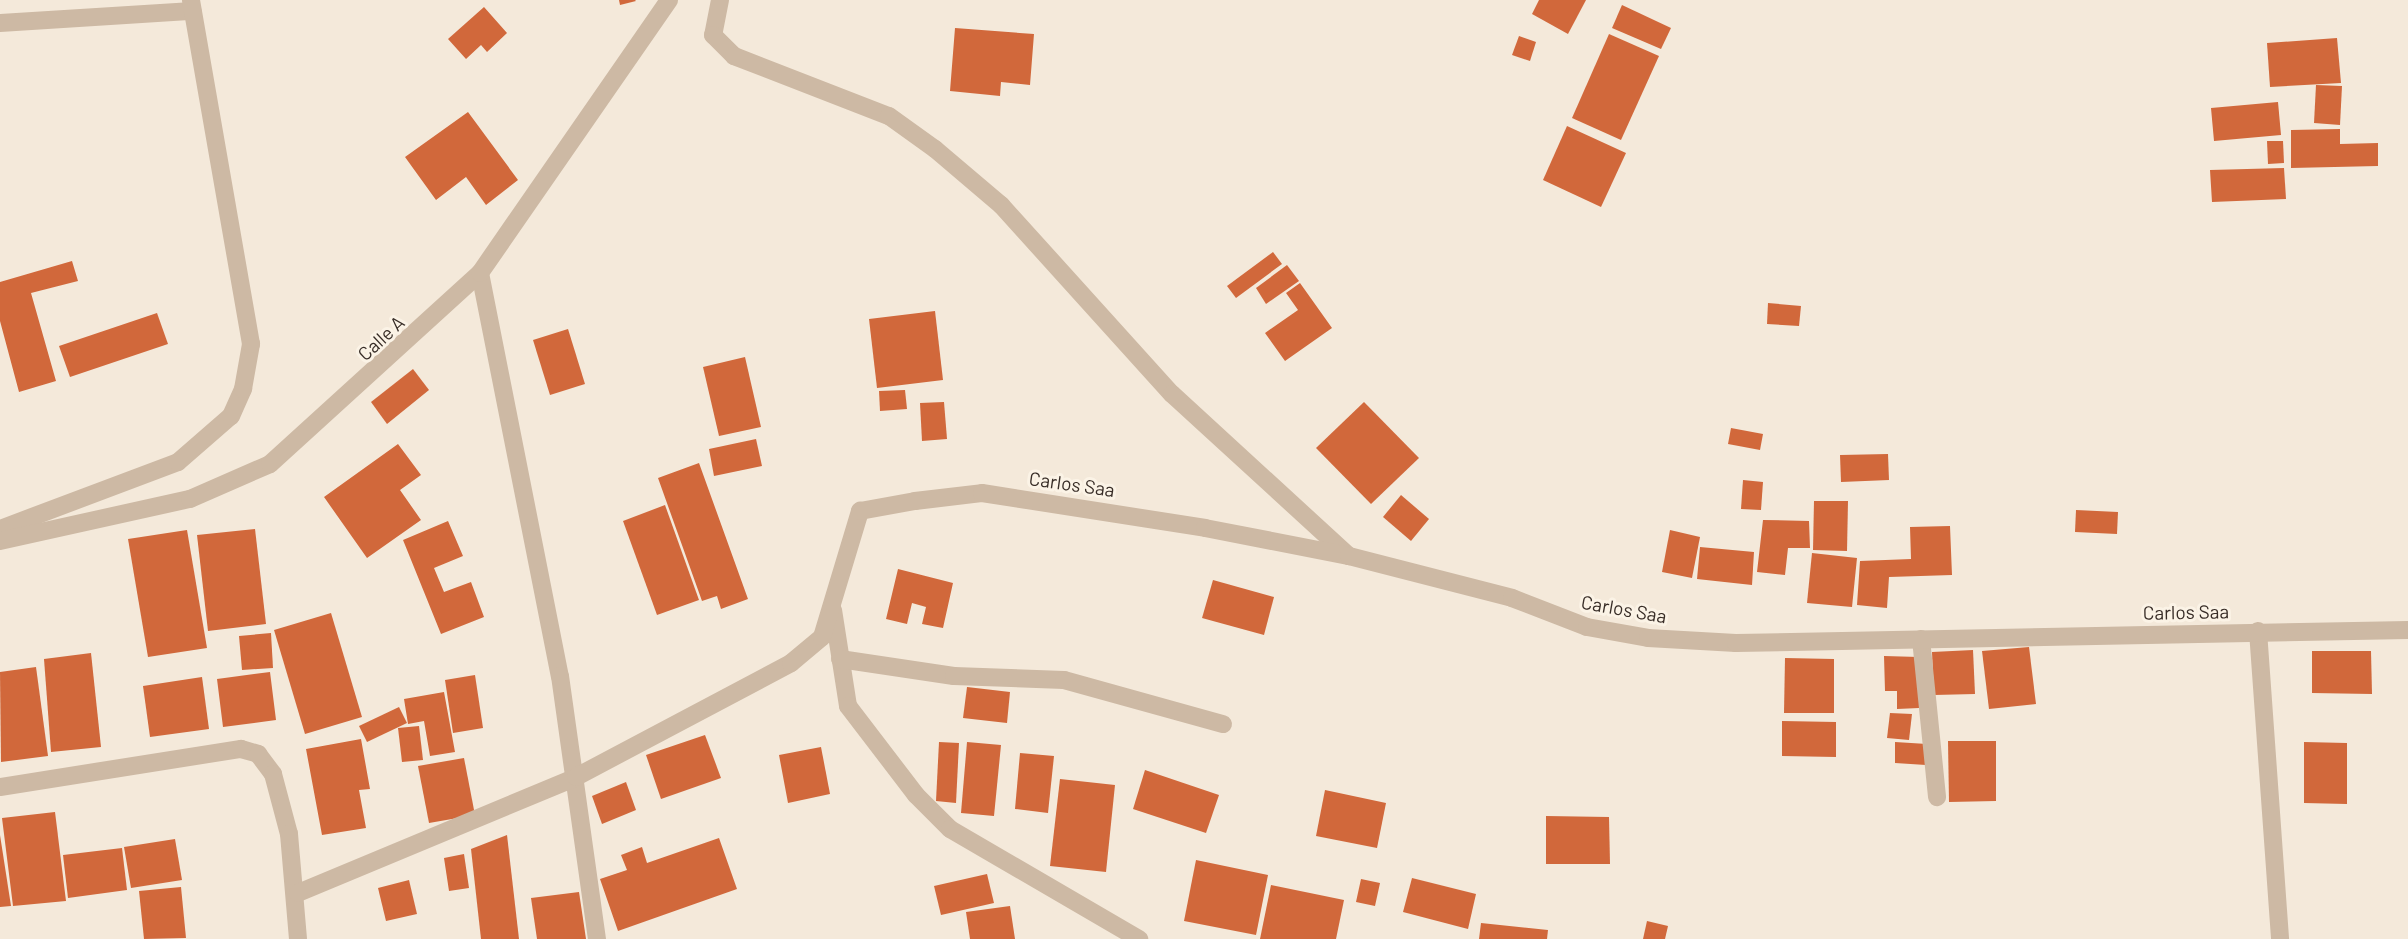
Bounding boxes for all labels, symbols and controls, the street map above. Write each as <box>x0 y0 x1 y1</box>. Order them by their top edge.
street label: Calle A <box>353 311 409 365</box>
street label: Carlos Saa <box>1028 467 1116 501</box>
street label: Carlos Saa <box>1580 590 1668 628</box>
street label: Carlos Saa <box>2143 600 2229 624</box>

